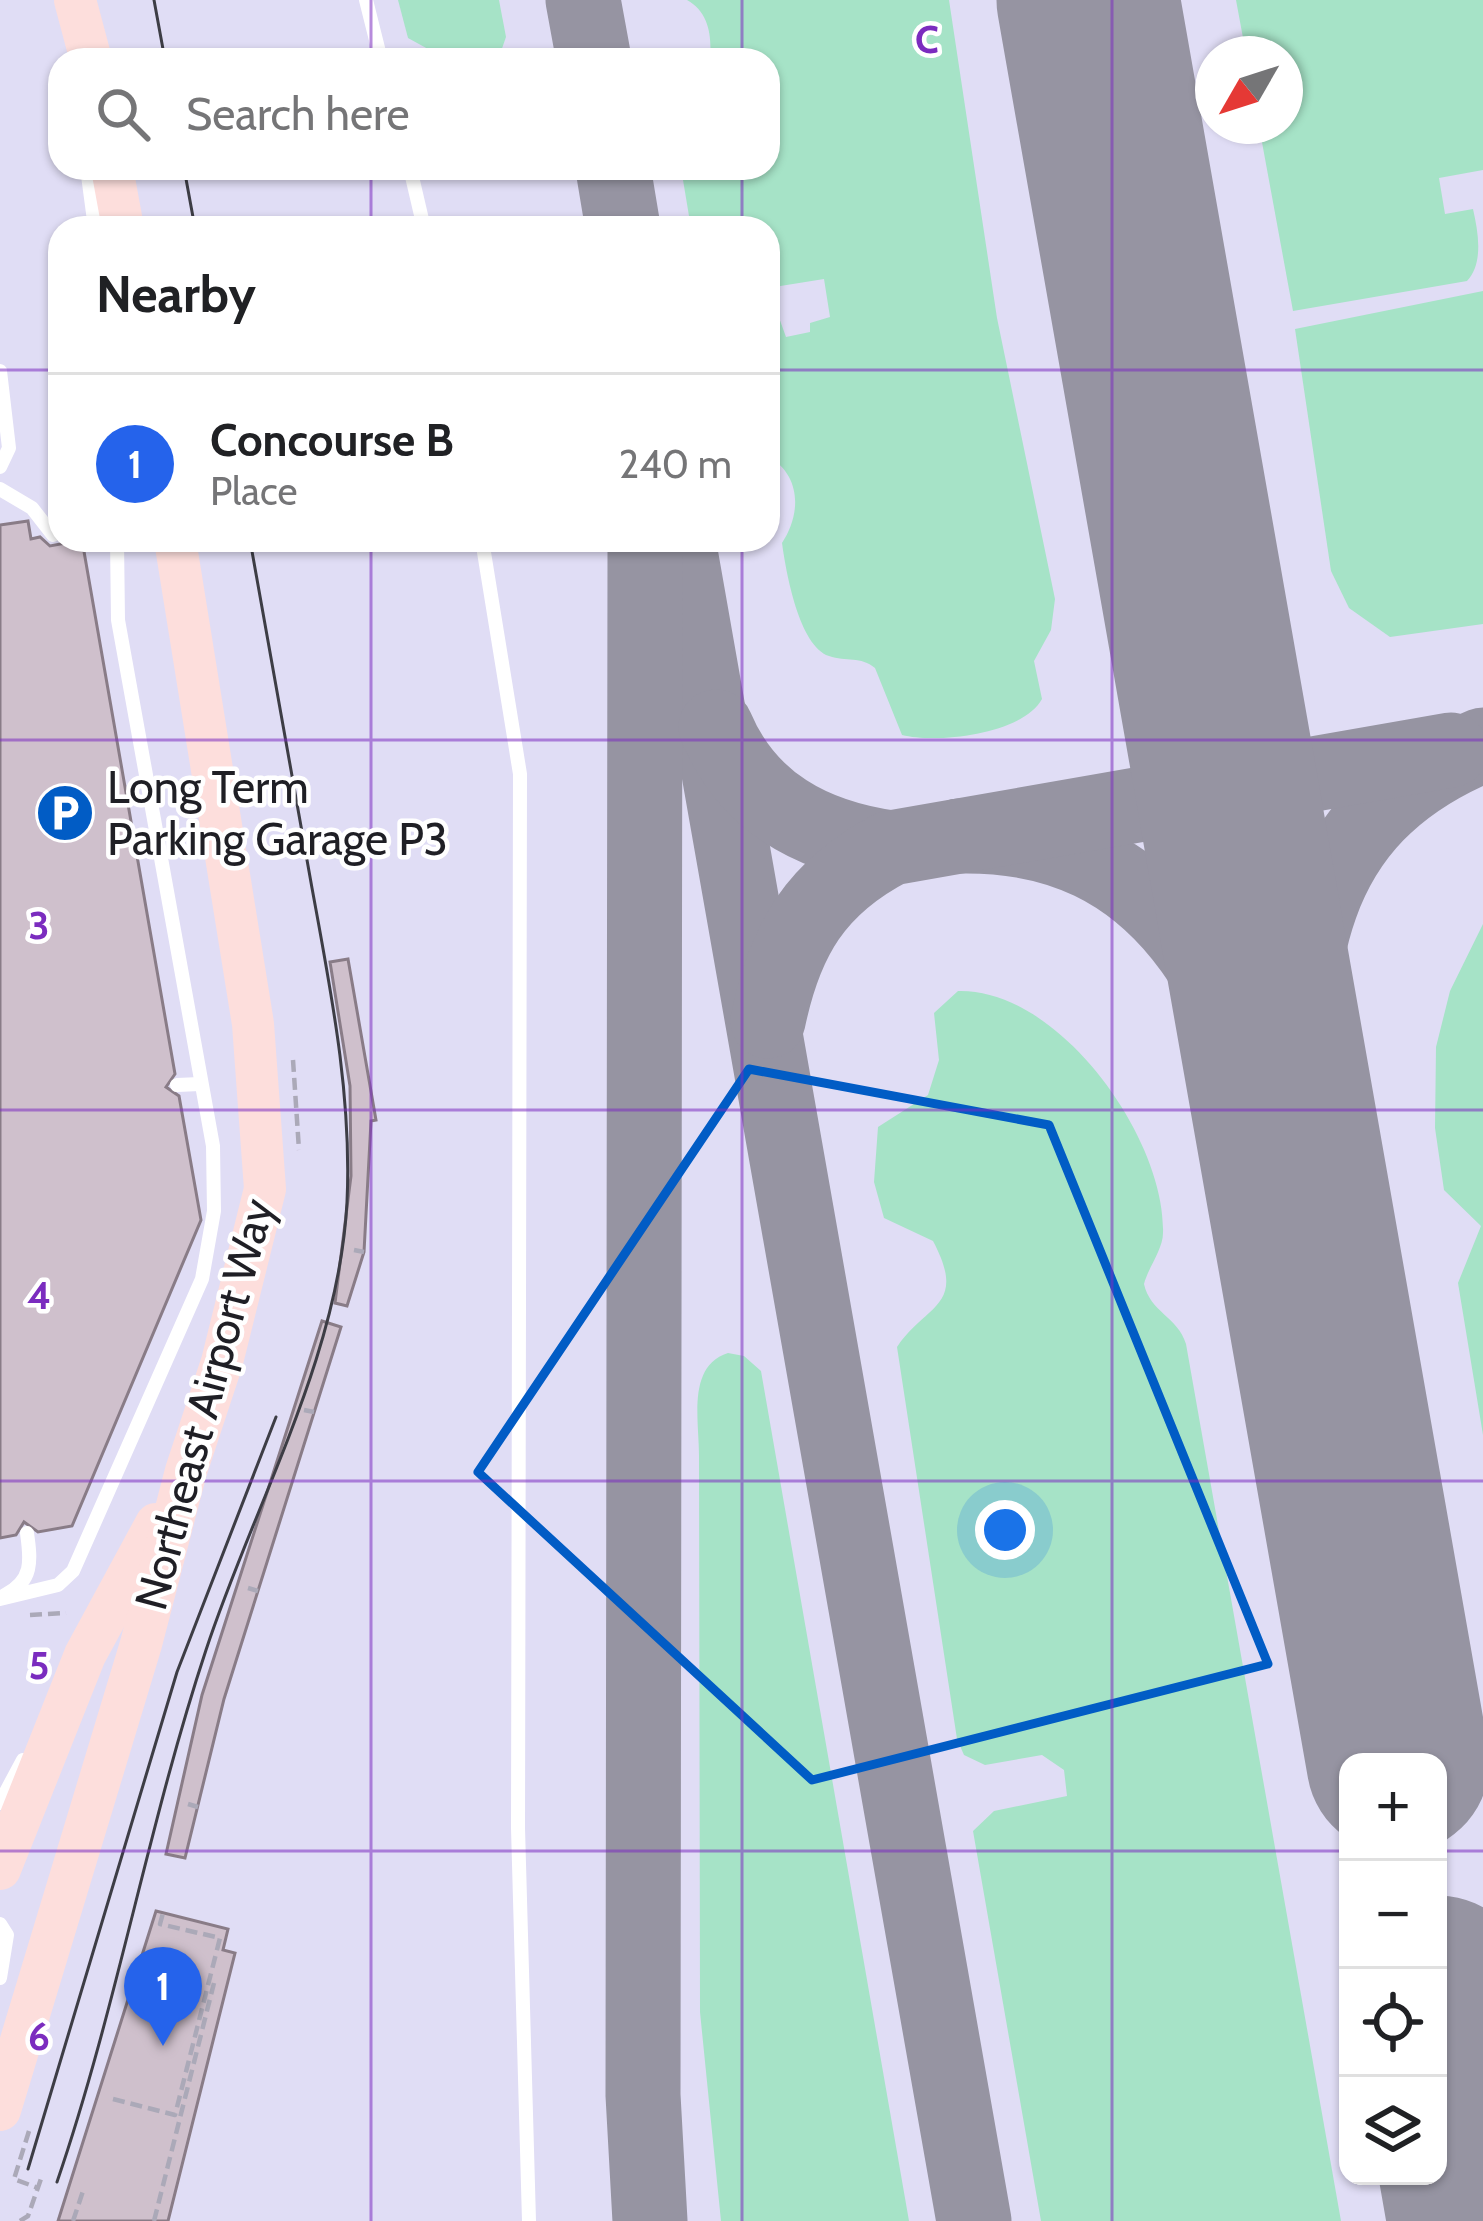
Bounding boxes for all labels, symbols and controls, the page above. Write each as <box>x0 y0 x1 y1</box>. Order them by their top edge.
text: C <box>915 15 939 63</box>
north arrow <box>1195 36 1303 144</box>
search box <box>48 48 780 180</box>
icon: search <box>90 81 156 147</box>
text: Search here <box>186 87 410 141</box>
text: Nearby <box>96 263 256 325</box>
text: Concourse B <box>210 413 454 467</box>
text: 1 <box>128 440 142 488</box>
text: 240 m <box>619 440 732 488</box>
text: Place <box>210 467 297 515</box>
place label: Long Term Parking Garage P3 <box>107 760 448 866</box>
parking icon: Long Term Parking Garage P3 <box>34 782 96 844</box>
text: 3 <box>28 901 50 949</box>
street label: Northeast Airport Way <box>123 1192 285 1615</box>
text: 4 <box>27 1271 51 1319</box>
your location <box>975 1500 1035 1560</box>
text: 5 <box>29 1641 49 1689</box>
map controls <box>1339 1753 1447 2185</box>
button: + <box>1339 1753 1447 1861</box>
button: − <box>1339 1861 1447 1969</box>
pin: 1 <box>124 1947 202 2046</box>
button: locate <box>1339 1969 1447 2077</box>
text: 6 <box>28 2012 50 2060</box>
button: layers <box>1339 2077 1447 2185</box>

